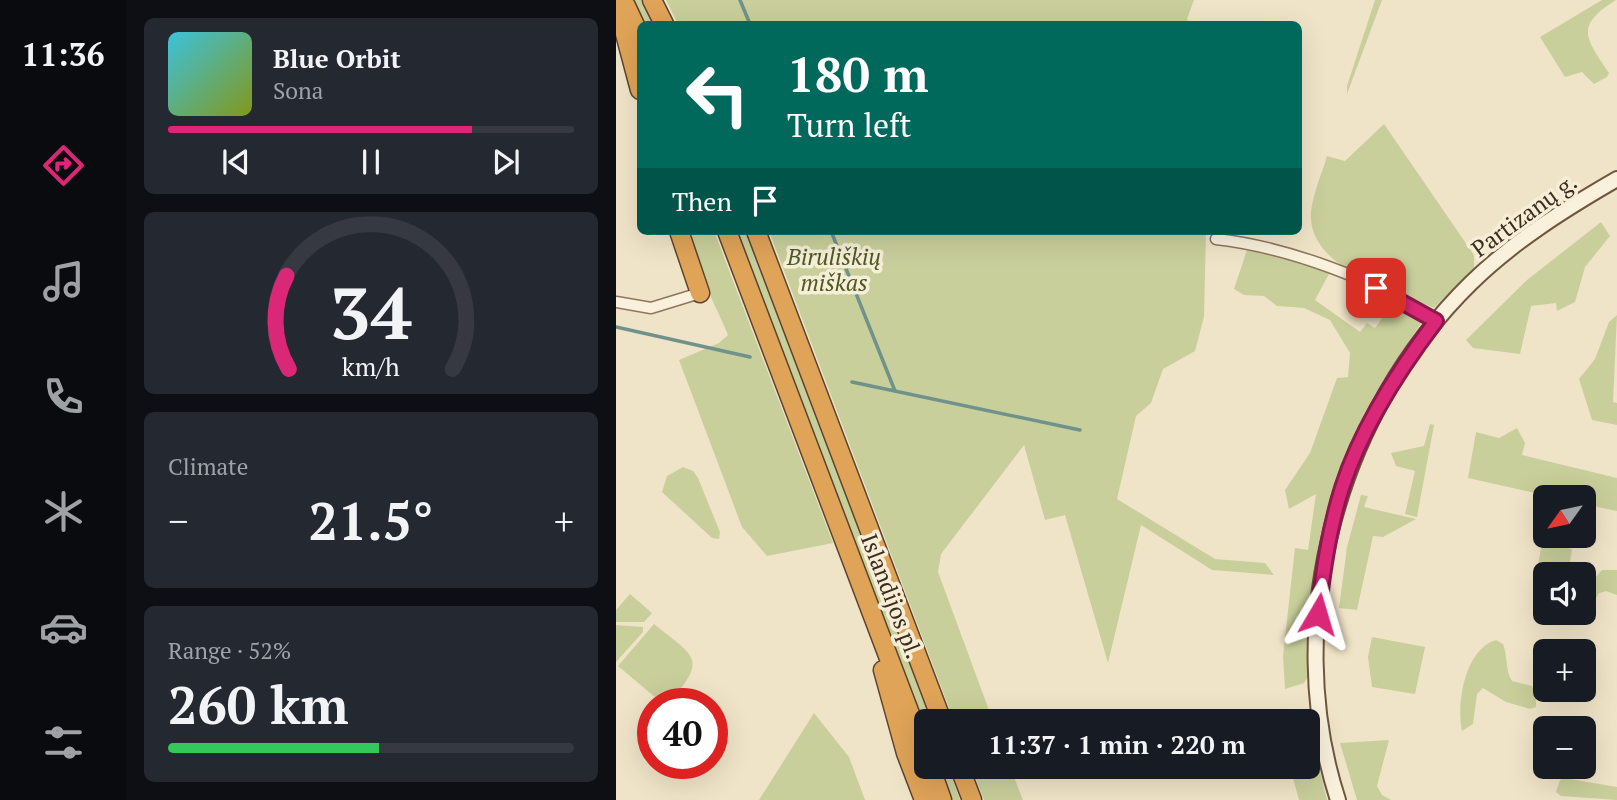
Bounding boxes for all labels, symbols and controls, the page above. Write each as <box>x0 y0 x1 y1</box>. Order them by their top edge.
text: 11:36 <box>21 33 105 75</box>
text: Blue Orbit <box>273 41 401 75</box>
text: 180 m <box>787 41 929 106</box>
icon: left <box>672 49 763 140</box>
text: Sona <box>273 75 323 106</box>
text: Turn left <box>787 104 911 146</box>
icon: directions <box>39 141 88 190</box>
icon: previous <box>217 143 255 181</box>
icon: pause <box>352 143 390 181</box>
icon: next <box>487 143 525 181</box>
street label: Partizanų g. <box>1465 166 1583 264</box>
icon: arrive <box>746 182 784 220</box>
text: Then <box>672 184 732 218</box>
park label: Biruliškių miškas <box>786 241 881 298</box>
icon: music <box>39 257 88 306</box>
pin <box>1346 258 1406 318</box>
text: 34 <box>330 263 412 360</box>
icon: arrive <box>1357 269 1395 307</box>
text: km/h <box>342 350 400 383</box>
icon: phone <box>39 372 88 421</box>
text: Climate <box>168 451 248 482</box>
north arrow <box>1533 485 1596 548</box>
map controls <box>1533 485 1596 779</box>
text: 21.5° <box>308 486 434 555</box>
icon: climate <box>39 487 88 536</box>
text: − <box>168 496 188 546</box>
text: + <box>554 496 574 546</box>
street label: Islandijos pl. <box>854 529 930 663</box>
button: sound <box>1533 562 1596 625</box>
position arrow <box>1281 577 1355 651</box>
icon: car <box>39 603 88 652</box>
text: Range · 52% <box>168 635 291 666</box>
button: + <box>1533 639 1596 702</box>
text: 260 km <box>168 670 349 739</box>
speed limit sign: 40 <box>637 688 728 779</box>
button: − <box>1533 716 1596 779</box>
icon: filters <box>39 718 88 767</box>
text: 11:37 · 1 min · 220 m <box>988 727 1246 761</box>

